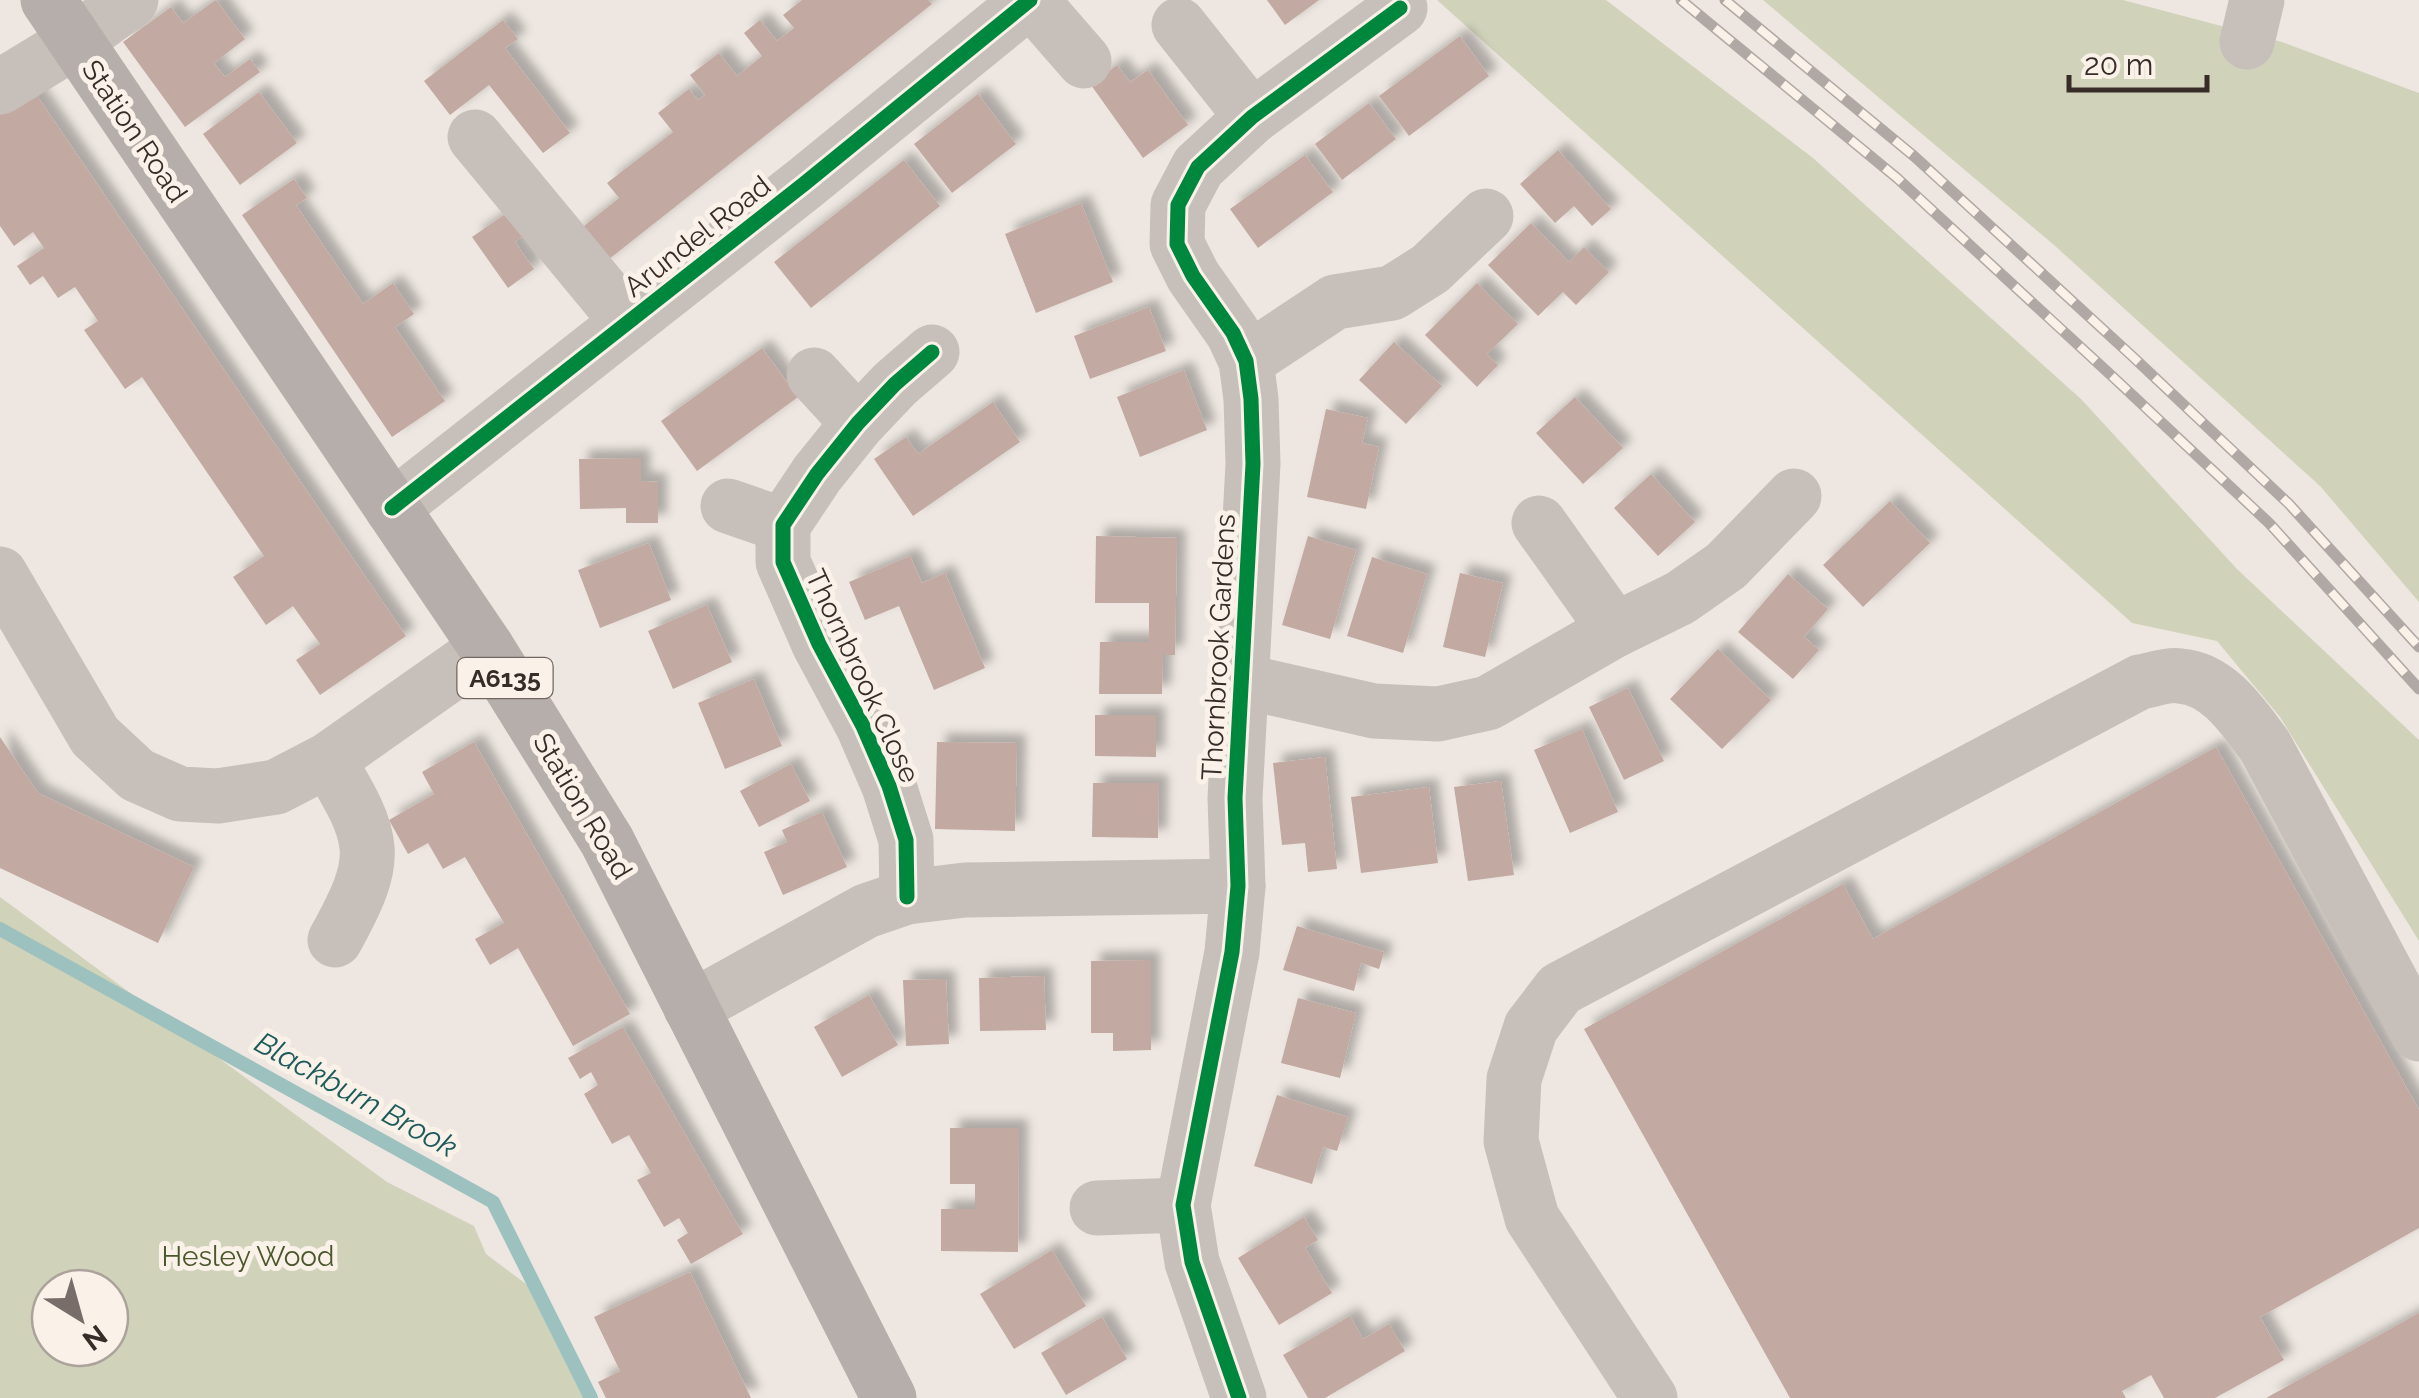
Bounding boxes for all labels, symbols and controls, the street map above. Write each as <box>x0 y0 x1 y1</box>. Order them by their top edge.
scale bar <box>2069 30 2206 92</box>
text: 20 m <box>2084 47 2153 82</box>
street label: Station Road <box>75 54 194 209</box>
street label: Arundel Road <box>618 169 777 304</box>
street label: Thornbrook Gardens <box>1195 513 1242 781</box>
street label: Thornbrook Close <box>799 564 926 788</box>
road number: A6135 <box>458 658 552 698</box>
street label: Station Road <box>526 727 639 885</box>
water label: Blackburn Brook <box>249 1025 463 1165</box>
park label: Hesley Wood <box>162 1240 334 1273</box>
north arrow <box>30 1268 130 1368</box>
text: N <box>76 1318 113 1357</box>

